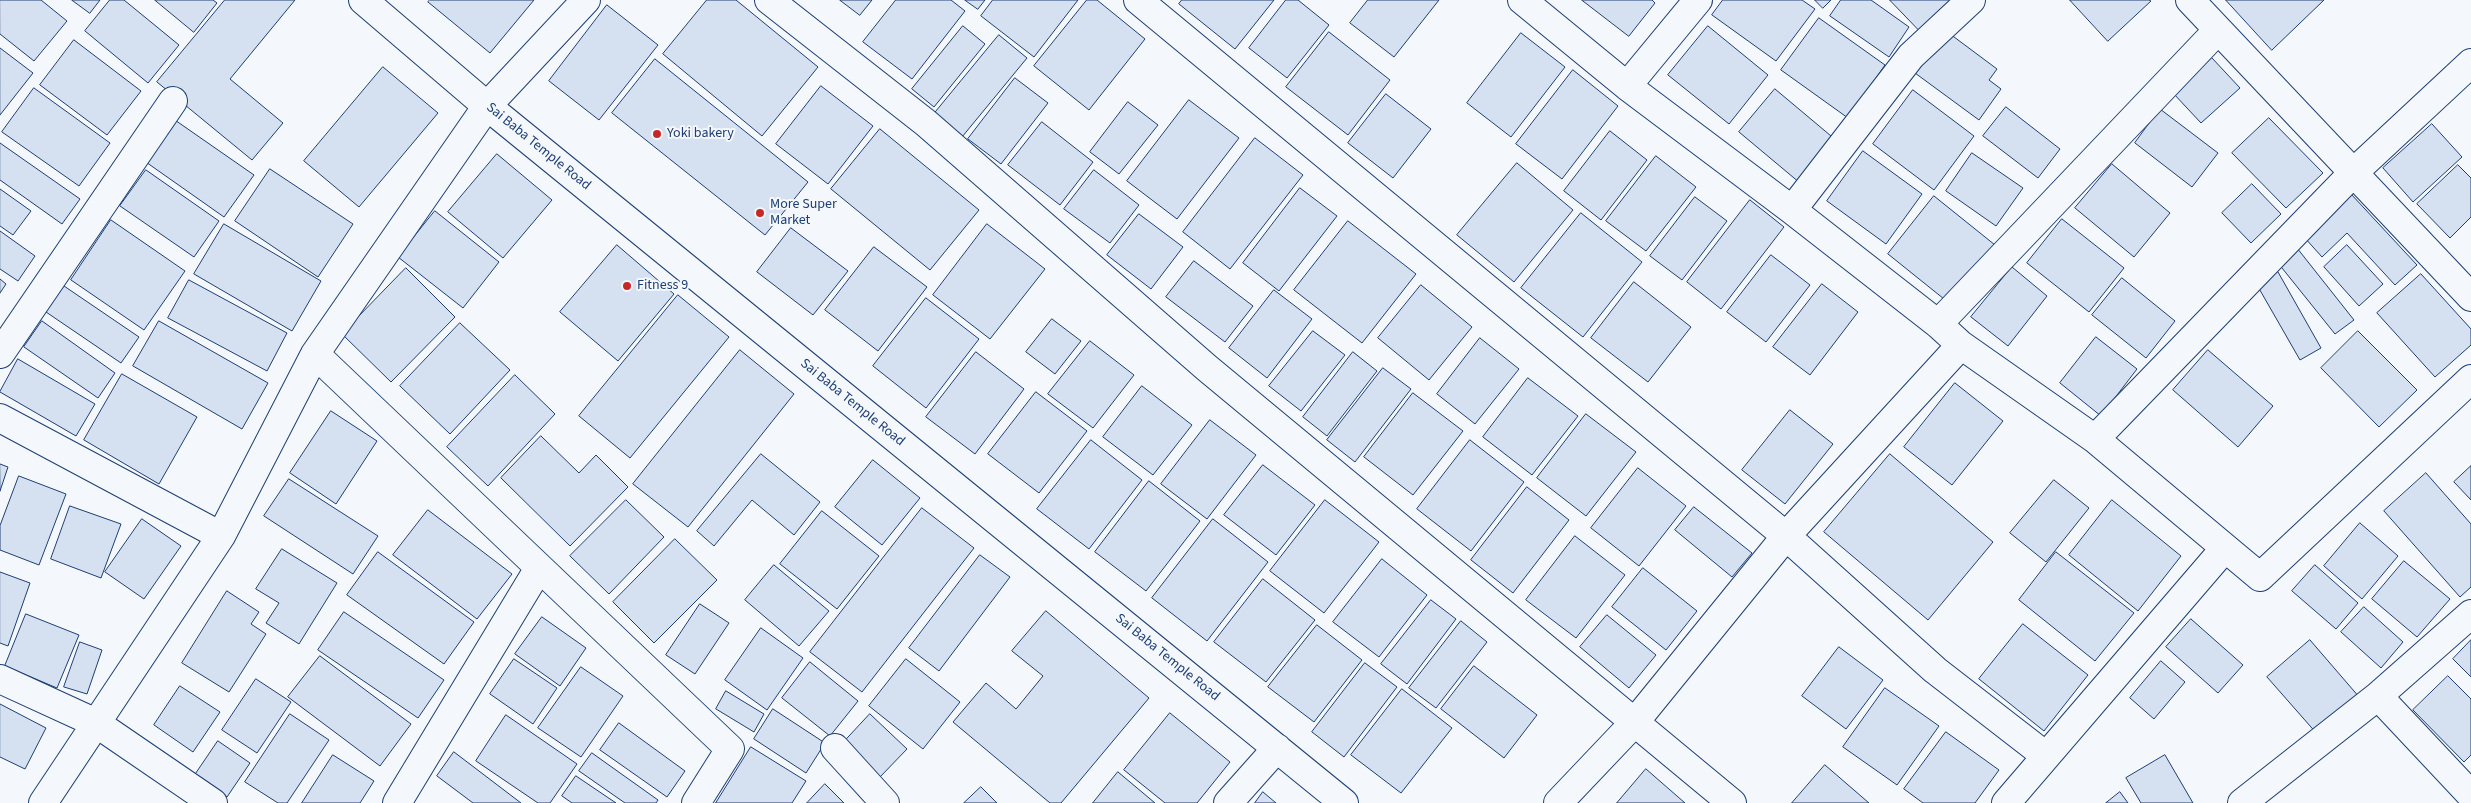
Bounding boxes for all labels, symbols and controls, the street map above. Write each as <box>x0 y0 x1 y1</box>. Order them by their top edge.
street label: Sai Baba Temple Road <box>482 100 594 194</box>
place label: Yoki bakery <box>667 126 734 142</box>
marker: Yoki bakery <box>651 128 663 140</box>
place label: More Super Market <box>770 197 837 230</box>
marker: More Super Market <box>754 207 766 219</box>
place label: Fitness 9 <box>637 278 688 294</box>
marker: Fitness 9 <box>621 280 633 292</box>
street label: Sai Baba Temple Road <box>796 356 908 450</box>
street label: Sai Baba Temple Road <box>1111 611 1223 705</box>

